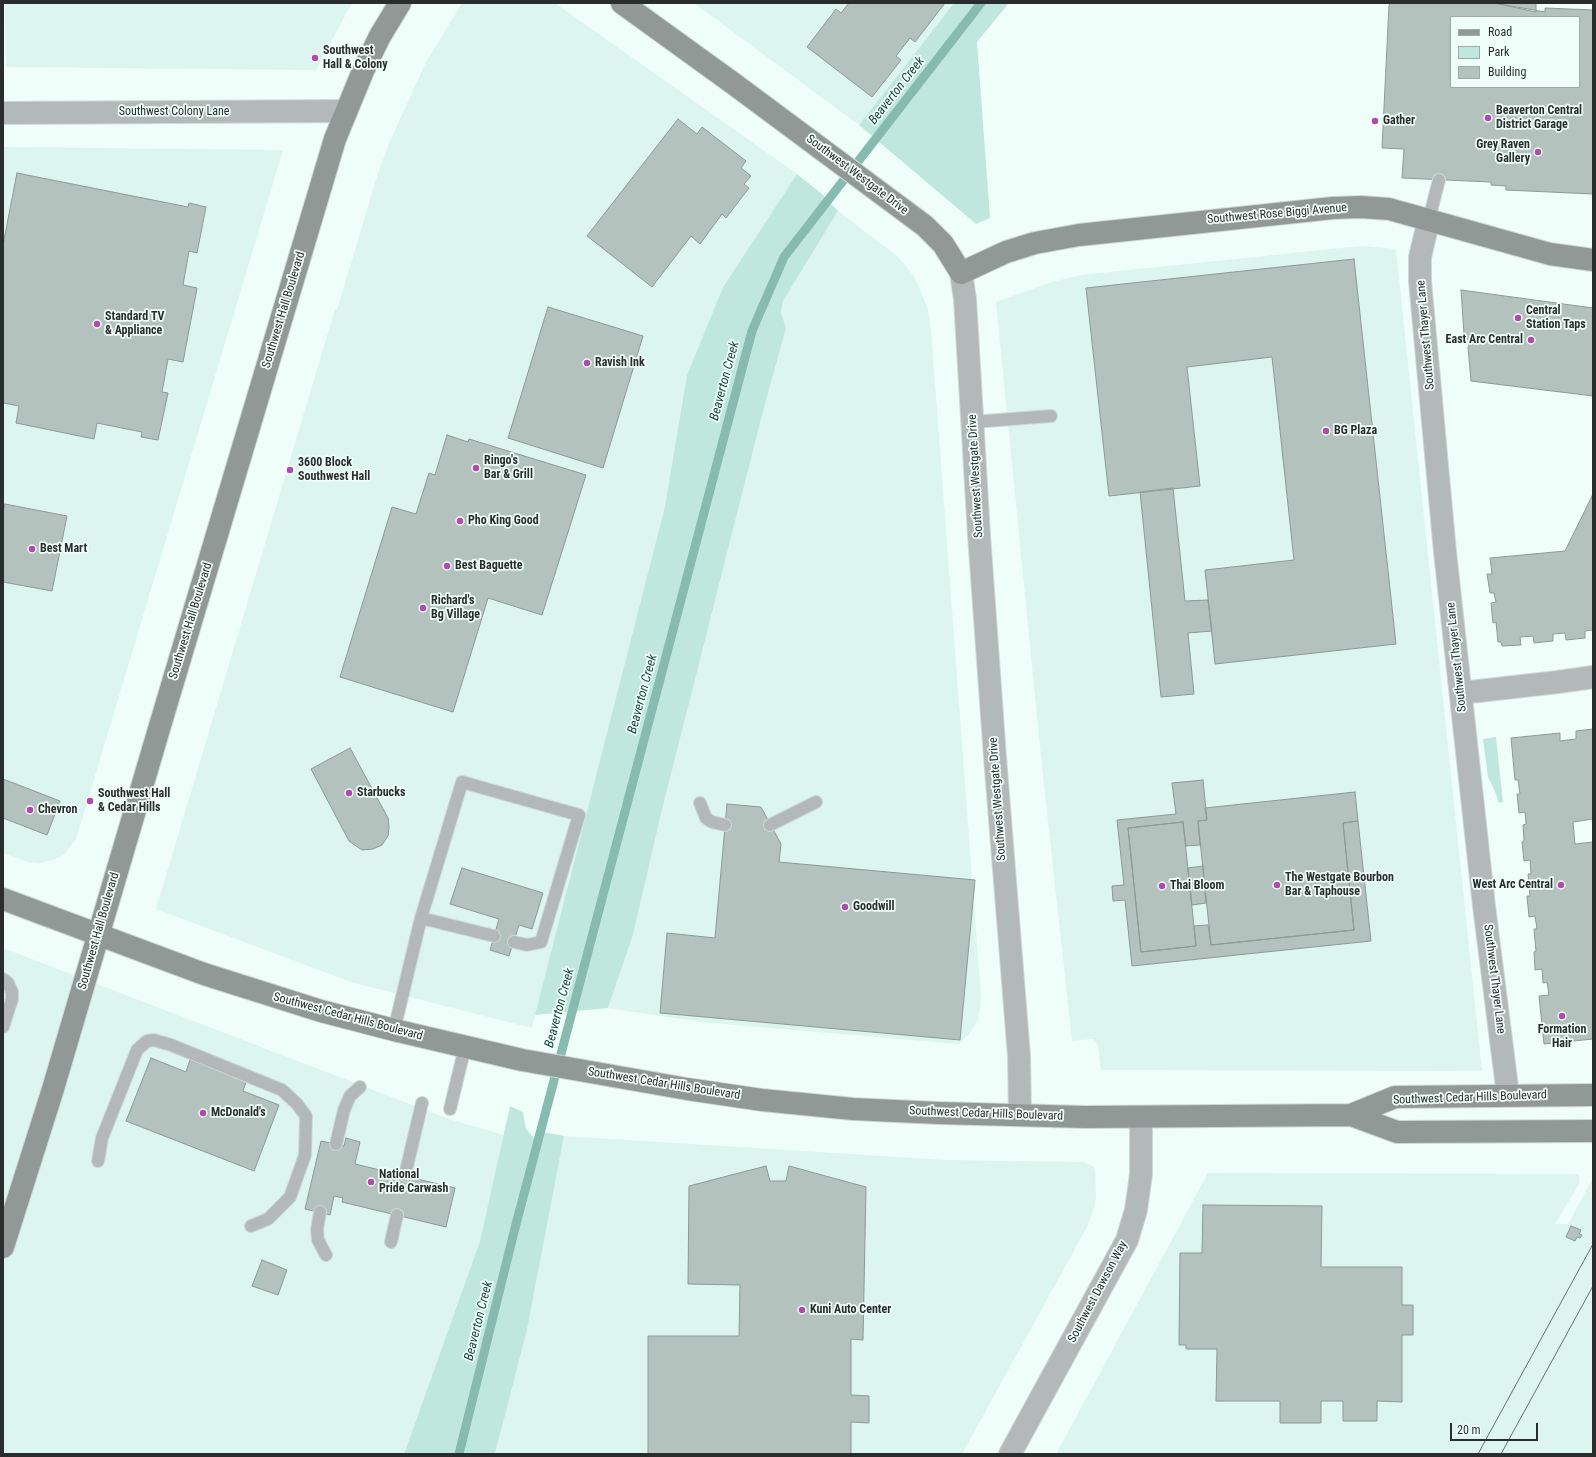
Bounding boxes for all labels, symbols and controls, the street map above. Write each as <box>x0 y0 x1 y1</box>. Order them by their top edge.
legend <box>1450 16 1580 88</box>
text: Road <box>1488 25 1512 39</box>
place label: Southwest Hall & Colony <box>323 44 388 72</box>
text: Park <box>1488 45 1509 59</box>
marker: Southwest Hall & Colony <box>310 53 320 63</box>
water label: Beaverton Creek <box>866 54 928 128</box>
text: Building <box>1488 65 1526 79</box>
place label: Beaverton Central District Garage <box>1496 104 1582 132</box>
street label: Southwest Colony Lane <box>119 105 229 119</box>
marker: Beaverton Central District Garage <box>1483 113 1493 123</box>
place label: Gather <box>1383 114 1415 128</box>
marker: Gather <box>1370 116 1380 126</box>
street label: Southwest Westgate Drive <box>803 132 911 218</box>
place label: Grey Raven Gallery <box>1476 138 1530 166</box>
marker: Grey Raven Gallery <box>1533 147 1543 157</box>
street label: Southwest Rose Biggi Avenue <box>1207 201 1347 227</box>
street label: Southwest Hall Boulevard <box>259 250 309 370</box>
street label: Southwest Thayer Lane <box>1414 280 1438 390</box>
place label: Central Station Taps <box>1526 304 1586 332</box>
place label: Standard TV & Appliance <box>105 310 164 338</box>
marker: Central Station Taps <box>1513 313 1523 323</box>
marker: Standard TV & Appliance <box>92 319 102 329</box>
place label: East Arc Central <box>1446 333 1523 347</box>
marker: East Arc Central <box>1526 335 1536 345</box>
water label: Beaverton Creek <box>707 340 743 422</box>
place label: Ravish Ink <box>595 356 645 370</box>
marker: Ravish Ink <box>582 358 592 368</box>
street label: Southwest Westgate Drive <box>966 414 986 538</box>
place label: BG Plaza <box>1334 424 1377 438</box>
marker: BG Plaza <box>1321 426 1331 436</box>
place label: Ringo's Bar & Grill <box>484 454 533 482</box>
place label: 3600 Block Southwest Hall <box>298 456 370 484</box>
marker: Ringo's Bar & Grill <box>471 463 481 473</box>
marker: 3600 Block Southwest Hall <box>285 465 295 475</box>
place label: Pho King Good <box>468 514 539 528</box>
marker: Pho King Good <box>455 516 465 526</box>
place label: Best Mart <box>40 542 87 556</box>
marker: Best Mart <box>27 544 37 554</box>
place label: Best Baguette <box>455 559 523 573</box>
street label: Southwest Hall Boulevard <box>166 561 216 681</box>
marker: Best Baguette <box>442 561 452 571</box>
place label: Richard's Bg Village <box>431 594 480 622</box>
street label: Southwest Thayer Lane <box>1444 601 1470 713</box>
marker: Richard's Bg Village <box>418 603 428 613</box>
water label: Beaverton Creek <box>625 653 661 735</box>
street label: Southwest Westgate Drive <box>987 737 1009 861</box>
place label: Starbucks <box>357 786 405 800</box>
place label: Southwest Hall & Cedar Hills <box>98 787 170 815</box>
marker: Starbucks <box>344 788 354 798</box>
marker: Southwest Hall & Cedar Hills <box>85 796 95 806</box>
place label: Chevron <box>38 803 77 817</box>
marker: Chevron <box>25 805 35 815</box>
street label: Southwest Hall Boulevard <box>75 871 123 991</box>
place label: The Westgate Bourbon Bar & Taphouse <box>1285 871 1394 899</box>
place label: West Arc Central <box>1473 878 1553 892</box>
place label: Thai Bloom <box>1170 879 1224 893</box>
marker: The Westgate Bourbon Bar & Taphouse <box>1272 880 1282 890</box>
marker: West Arc Central <box>1556 880 1566 890</box>
marker: Thai Bloom <box>1157 881 1167 891</box>
place label: Goodwill <box>853 900 895 914</box>
marker: Goodwill <box>840 902 850 912</box>
street label: Southwest Thayer Lane <box>1480 923 1508 1035</box>
water label: Beaverton Creek <box>542 967 578 1049</box>
street label: Southwest Cedar Hills Boulevard <box>272 990 424 1044</box>
marker: Formation Hair <box>1557 1011 1567 1021</box>
place label: Formation Hair <box>1538 1023 1586 1051</box>
street label: Southwest Cedar Hills Boulevard <box>587 1065 741 1103</box>
street label: Southwest Cedar Hills Boulevard <box>1393 1088 1547 1108</box>
street label: Southwest Cedar Hills Boulevard <box>909 1104 1063 1124</box>
place label: McDonald's <box>211 1106 266 1120</box>
marker: McDonald's <box>198 1108 208 1118</box>
place label: National Pride Carwash <box>379 1168 448 1196</box>
marker: National Pride Carwash <box>366 1177 376 1187</box>
street label: Southwest Dawson Way <box>1065 1239 1131 1345</box>
water label: Beaverton Creek <box>462 1280 496 1362</box>
place label: Kuni Auto Center <box>810 1303 891 1317</box>
marker: Kuni Auto Center <box>797 1305 807 1315</box>
scale bar <box>1452 1415 1540 1441</box>
text: 20 m <box>1457 1423 1481 1437</box>

